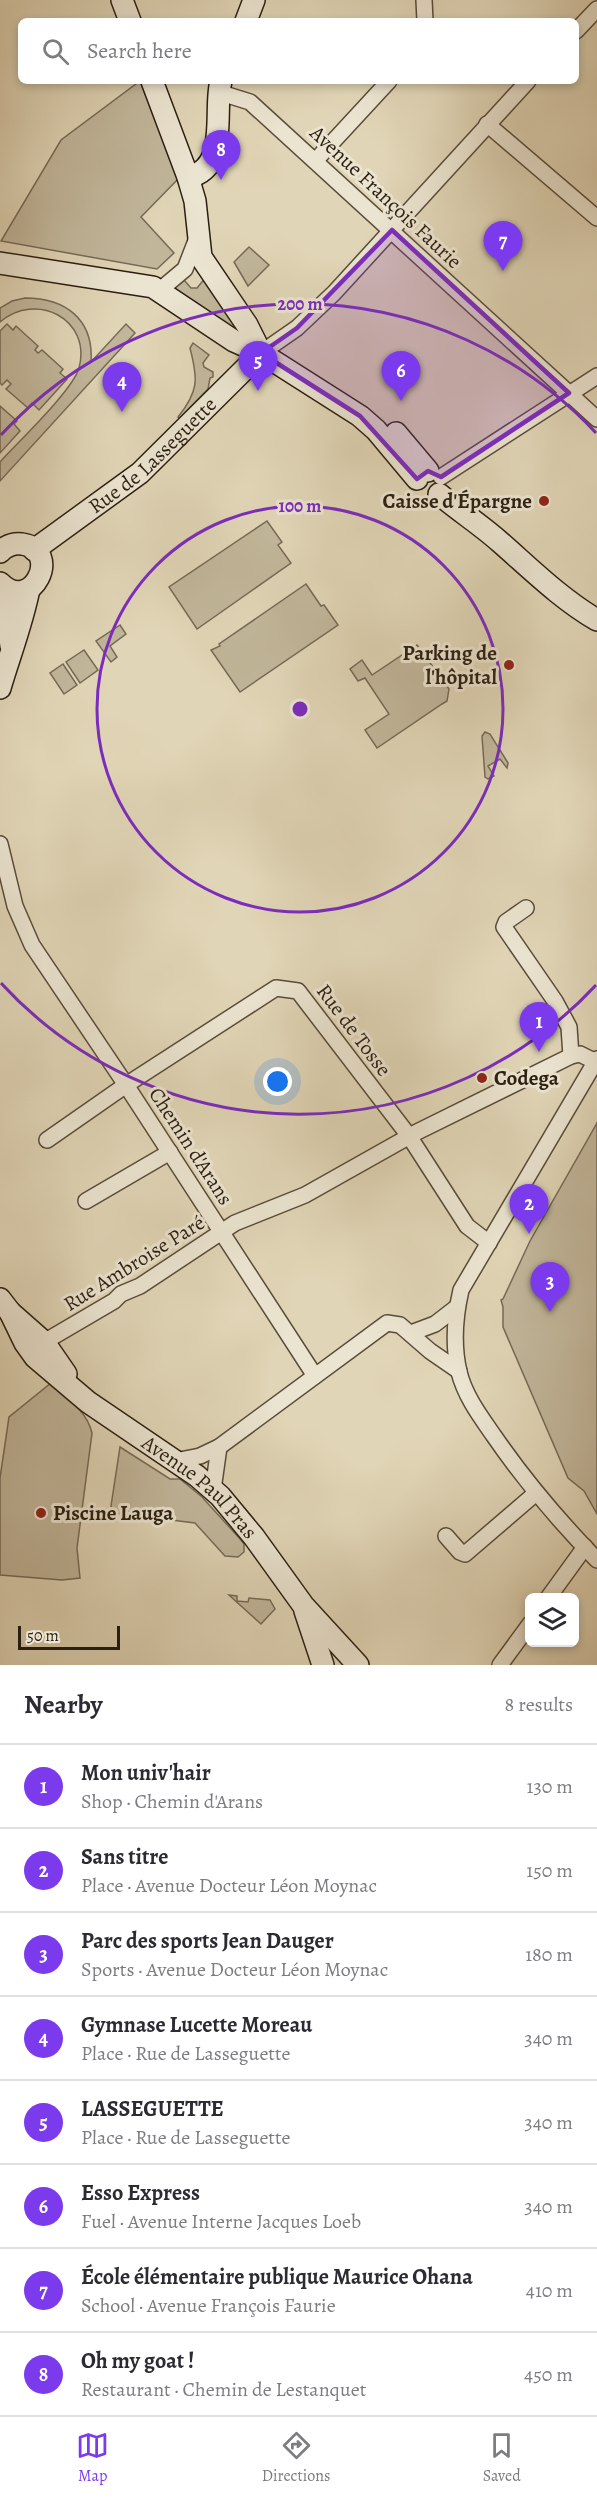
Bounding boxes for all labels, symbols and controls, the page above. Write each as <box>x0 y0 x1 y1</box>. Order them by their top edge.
search box <box>18 18 579 84</box>
icon: search <box>39 35 72 68</box>
text: Search here <box>87 36 192 66</box>
street label: Avenue François Faurie <box>303 119 468 275</box>
pin: 8 <box>202 130 240 180</box>
pin: 7 <box>484 222 522 271</box>
text: 200 m <box>277 292 323 316</box>
pin: 5 <box>238 342 278 391</box>
pin: 6 <box>382 352 420 401</box>
pin: 4 <box>102 362 142 412</box>
street label: Rue de Lasseguette <box>83 391 223 520</box>
place label: Caisse d'Épargne <box>383 487 532 515</box>
text: 100 m <box>279 494 321 518</box>
marker: Caisse d'Épargne <box>537 494 551 508</box>
place label: Parking de l'hôpital <box>403 639 497 691</box>
marker: Parking de l'hôpital <box>502 658 516 672</box>
centre of rings <box>290 699 310 719</box>
street label: Rue de Tosse <box>310 978 398 1082</box>
pin: 1 <box>520 1002 558 1052</box>
place label: Codega <box>494 1064 560 1092</box>
your location <box>263 1067 292 1096</box>
marker: Codega <box>475 1071 489 1085</box>
street label: Chemin d'Arans <box>142 1082 240 1210</box>
pin: 2 <box>510 1184 548 1234</box>
street label: Rue Ambroise Paré <box>58 1208 210 1318</box>
pin: 3 <box>530 1262 570 1312</box>
street label: Avenue Paul Pras <box>135 1428 264 1545</box>
place label: Piscine Lauga <box>53 1499 174 1527</box>
marker: Piscine Lauga <box>34 1506 48 1520</box>
map controls <box>525 1593 579 1647</box>
button: layers <box>525 1593 579 1647</box>
scale bar <box>18 1623 120 1650</box>
text: 50 m <box>27 1625 59 1647</box>
text: Nearby <box>24 1687 103 1722</box>
text: 8 results <box>505 1691 573 1718</box>
text: Mon univ'hair <box>81 1758 211 1788</box>
text: 1 <box>40 1773 47 1800</box>
text: 130 m <box>527 1773 573 1800</box>
text: Shop · Chemin d'Arans <box>81 1788 263 1815</box>
text: Sans titre <box>81 1842 168 1872</box>
text: 2 <box>39 1857 48 1884</box>
text: 150 m <box>526 1857 573 1884</box>
text: Place · Avenue Docteur Léon Moynac <box>81 1872 377 1899</box>
text: Parc des sports Jean Dauger <box>81 1926 334 1956</box>
text: 3 <box>39 1941 48 1968</box>
text: 180 m <box>525 1941 573 1968</box>
text: Sports · Avenue Docteur Léon Moynac <box>81 1956 388 1983</box>
text: Gymnase Lucette Moreau <box>81 2010 312 2040</box>
text: 4 <box>39 2025 48 2052</box>
text: 340 m <box>524 2025 573 2052</box>
text: Place · Rue de Lasseguette <box>81 2040 291 2067</box>
text: LASSEGUETTE <box>81 2094 224 2124</box>
text: 5 <box>39 2109 48 2136</box>
text: 340 m <box>524 2109 573 2136</box>
text: Place · Rue de Lasseguette <box>81 2124 291 2151</box>
text: Esso Express <box>81 2178 200 2208</box>
text: 6 <box>39 2193 48 2220</box>
text: 340 m <box>524 2193 573 2220</box>
text: Fuel · Avenue Interne Jacques Loeb <box>81 2208 361 2235</box>
text: École élémentaire publique Maurice Ohana <box>81 2262 473 2292</box>
text: 7 <box>39 2277 48 2304</box>
text: 410 m <box>526 2277 573 2304</box>
text: School · Avenue François Faurie <box>81 2292 336 2319</box>
text: Oh my goat ! <box>81 2346 194 2376</box>
text: 8 <box>39 2361 48 2388</box>
text: 450 m <box>524 2361 573 2388</box>
text: Restaurant · Chemin de Lestanquet <box>81 2376 366 2403</box>
tab: Map <box>76 2429 109 2487</box>
tab: Directions <box>262 2429 330 2487</box>
tab: Saved <box>483 2429 521 2487</box>

